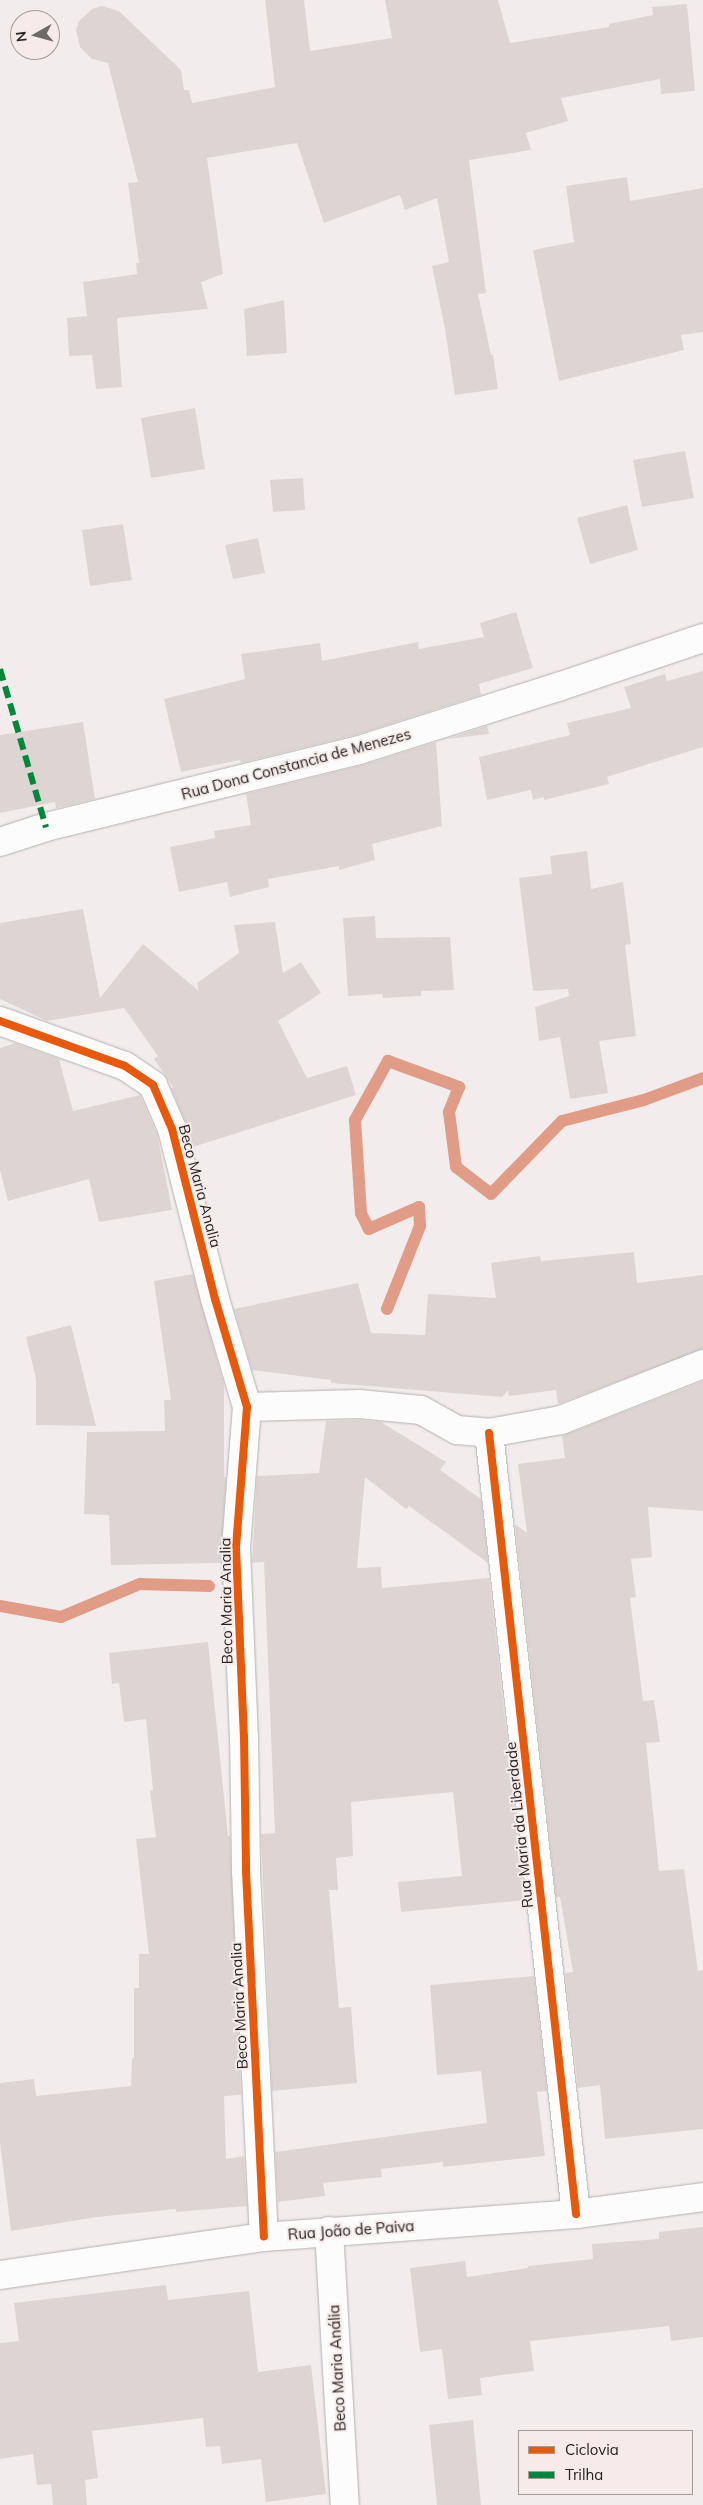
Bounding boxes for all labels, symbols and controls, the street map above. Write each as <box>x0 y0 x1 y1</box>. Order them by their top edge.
north arrow <box>10 10 60 60</box>
text: N <box>12 30 31 43</box>
street label: Rua Dona Constancia de Menezes <box>179 725 413 803</box>
street label: Beco Maria Analia <box>175 1122 225 1250</box>
street label: Beco Maria Analia <box>216 1537 236 1665</box>
street label: Rua Maria da Liberdade <box>501 1741 537 1909</box>
street label: Beco Maria Analia <box>227 1942 251 2070</box>
street label: Rua João de Paiva <box>287 2217 415 2243</box>
street label: Beco Maria Anália <box>325 2304 349 2432</box>
legend <box>518 2430 693 2495</box>
text: Ciclovia <box>565 2440 619 2459</box>
text: Trilha <box>565 2465 603 2484</box>

